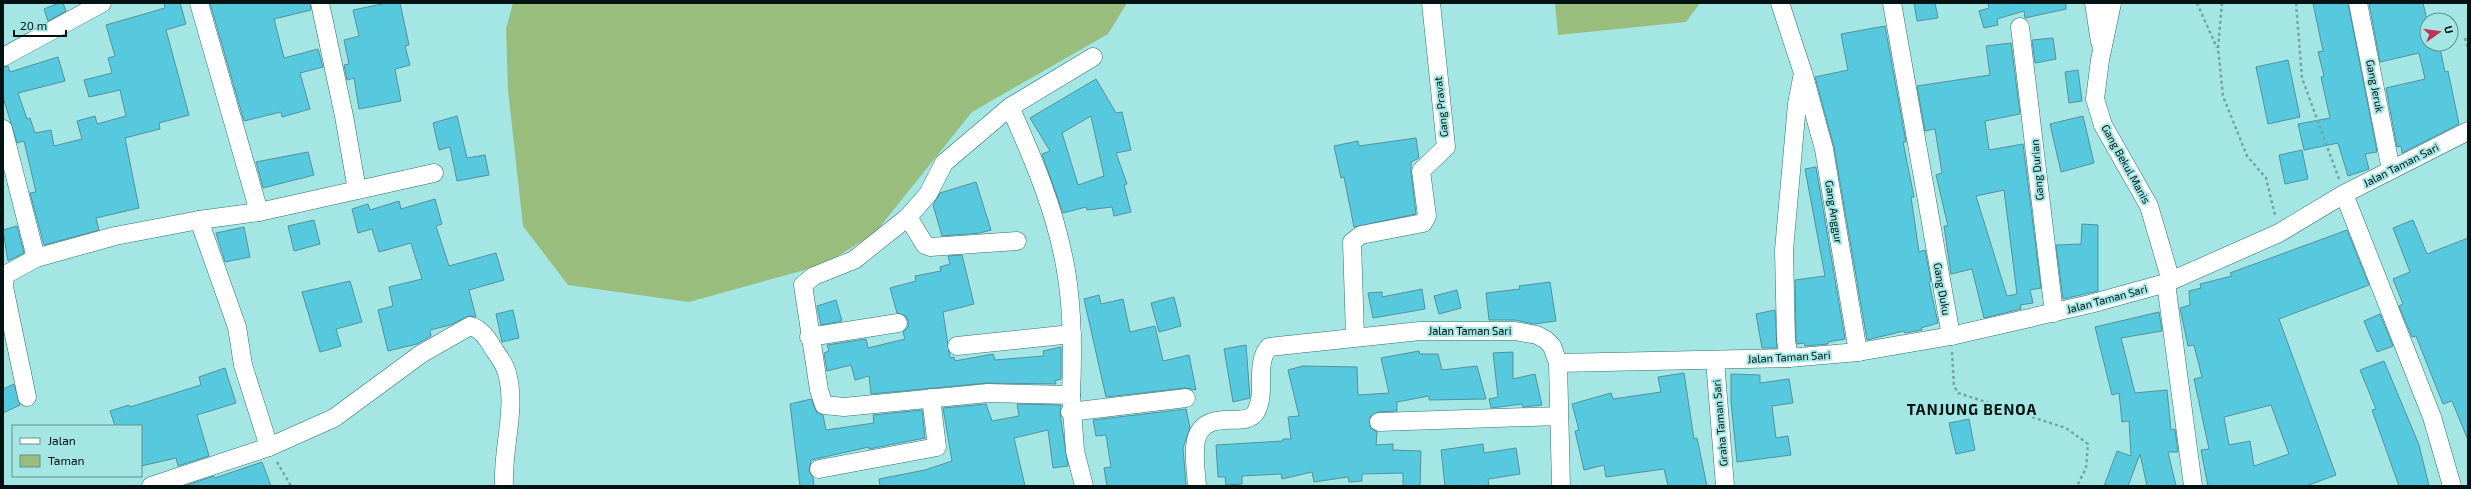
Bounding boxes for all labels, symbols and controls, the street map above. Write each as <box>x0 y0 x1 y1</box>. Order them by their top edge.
scale bar <box>14 12 66 38</box>
north arrow <box>2419 12 2459 52</box>
text: 20 m <box>20 18 47 32</box>
text: U <box>2442 24 2456 35</box>
street label: Gang Jeruk <box>2364 58 2387 114</box>
street label: Gang Pravat <box>1431 76 1450 138</box>
street label: Gang Bekul Manis <box>2099 122 2154 206</box>
street label: Gang Durian <box>2027 139 2046 201</box>
street label: Jalan Taman Sari <box>2361 140 2441 189</box>
street label: Gang Anggur <box>1823 179 1846 245</box>
street label: Gang Duku <box>1931 262 1954 316</box>
street label: Jalan Taman Sari <box>2065 282 2149 316</box>
street label: Jalan Taman Sari <box>1429 324 1511 337</box>
street label: Jalan Taman Sari <box>1747 348 1831 365</box>
street label: Graha Taman Sari <box>1709 379 1730 467</box>
district label: TANJUNG BENOA <box>1907 400 2037 418</box>
legend <box>12 425 142 477</box>
text: Jalan <box>48 433 76 447</box>
text: Taman <box>48 453 85 467</box>

